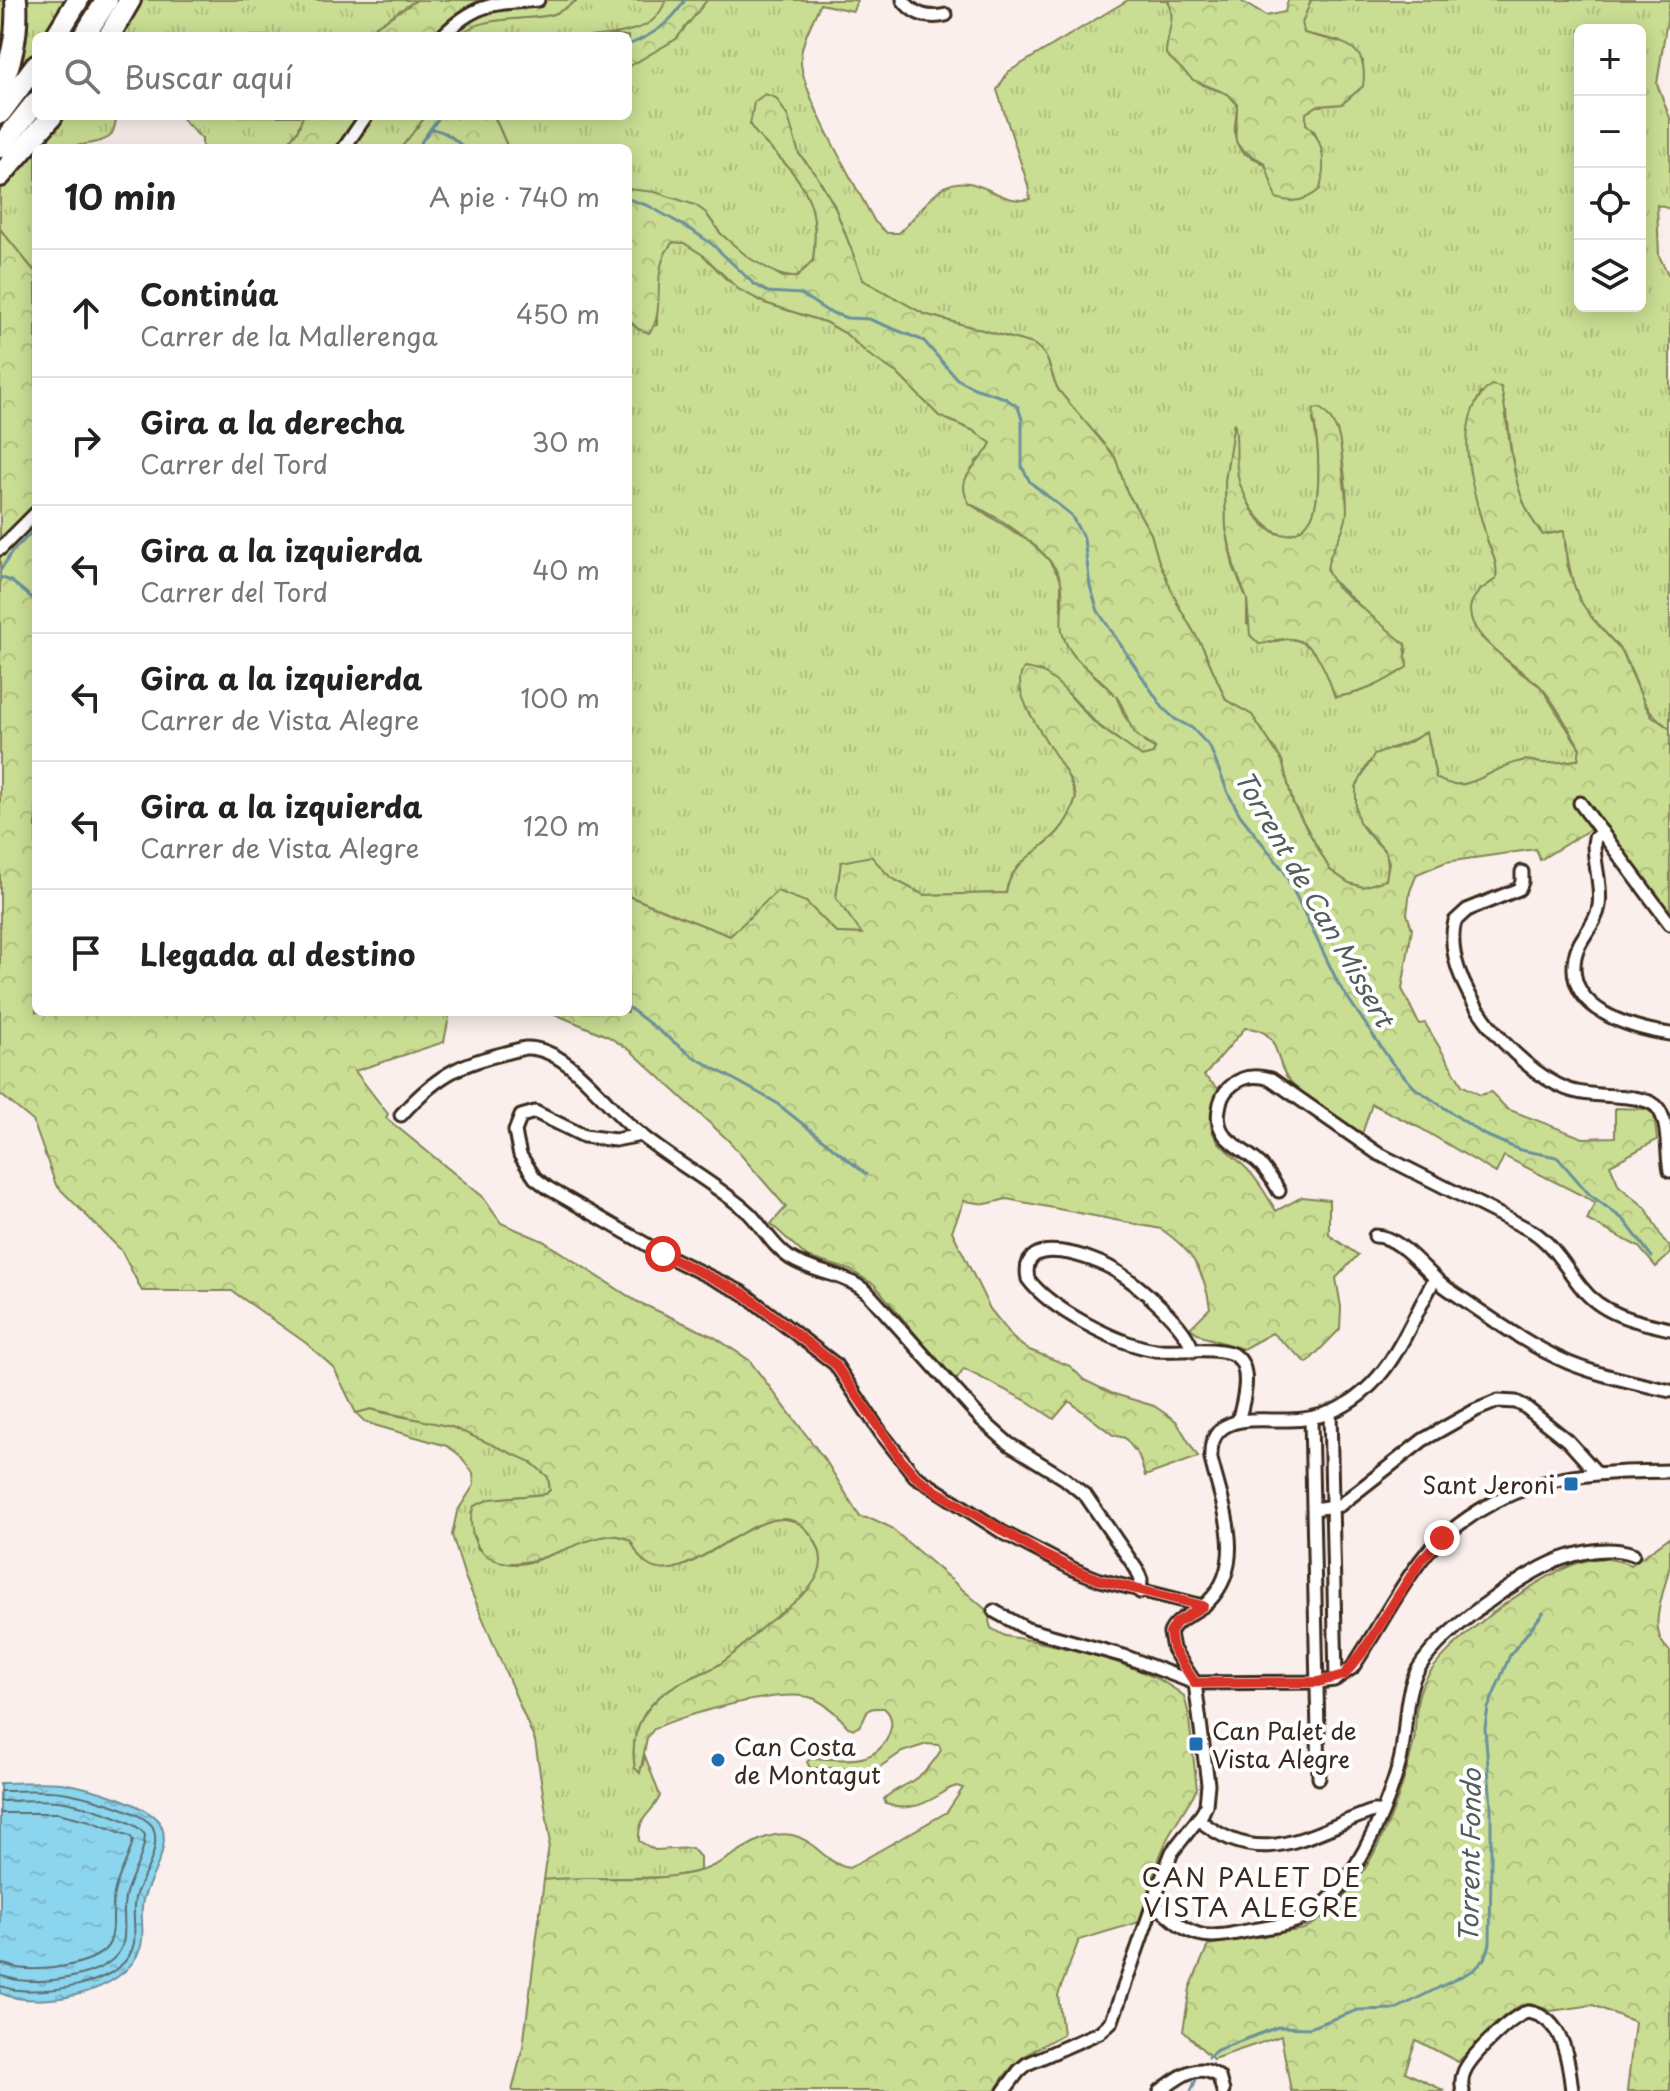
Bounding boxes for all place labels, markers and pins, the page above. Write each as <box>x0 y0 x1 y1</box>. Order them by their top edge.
place label: Sant Jeroni <box>1422 1466 1555 1502</box>
marker: Sant Jeroni <box>1562 1475 1580 1493</box>
place label: Can Palet de Vista Alegre <box>1212 1712 1357 1776</box>
place label: Can Costa de Montagut <box>734 1728 881 1792</box>
marker: Can Palet de Vista Alegre <box>1187 1735 1205 1753</box>
marker: Can Costa de Montagut <box>709 1751 727 1769</box>

